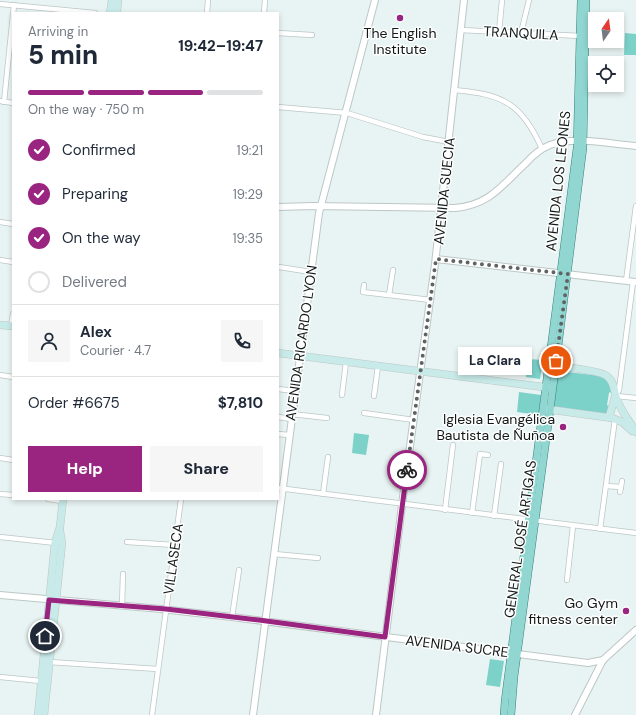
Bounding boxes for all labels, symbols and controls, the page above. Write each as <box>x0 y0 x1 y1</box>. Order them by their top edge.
north arrow <box>588 12 624 48</box>
map controls <box>588 12 624 92</box>
marker: The English Institute <box>395 13 405 23</box>
street label: TRANQUILA <box>483 22 559 44</box>
text: Arriving in <box>28 23 88 40</box>
place label: The English Institute <box>364 24 436 58</box>
text: 19:42–19:47 <box>178 36 263 56</box>
text: 5 min <box>28 38 98 72</box>
button: locate <box>588 56 624 92</box>
text: On the way · 750 m <box>28 101 144 118</box>
street label: AVENIDA LOS LEONES <box>542 110 574 252</box>
street label: AVENIDA SUECIA <box>429 136 459 246</box>
icon: check <box>28 139 50 161</box>
text: Confirmed <box>62 140 136 160</box>
text: 19:21 <box>237 142 263 159</box>
icon: check <box>28 183 50 205</box>
text: Preparing <box>62 184 128 204</box>
text: 19:29 <box>233 186 263 203</box>
icon: check <box>28 227 50 249</box>
text: On the way <box>62 228 141 248</box>
text: 19:35 <box>233 230 263 247</box>
street label: AVENIDA RICARDO LYON <box>281 264 321 422</box>
text: Delivered <box>62 272 127 292</box>
button: person <box>28 320 70 362</box>
button: phone <box>221 320 263 362</box>
text: Alex <box>80 322 112 342</box>
text: Courier · 4.7 <box>80 342 151 359</box>
pin <box>539 344 573 378</box>
callout: La Clara <box>458 347 532 375</box>
icon: bag <box>545 350 567 372</box>
text: La Clara <box>469 352 521 369</box>
text: Order #6675 <box>28 393 120 413</box>
text: $7,810 <box>218 393 263 413</box>
place label: Iglesia Evangélica Bautista de Ñuñoa <box>436 410 555 444</box>
marker: Iglesia Evangélica Bautista de Ñuñoa <box>558 422 568 432</box>
button: Help <box>28 446 142 492</box>
button: Share <box>150 446 263 492</box>
courier <box>387 450 427 490</box>
icon: bike <box>396 459 418 481</box>
street label: GENERAL JOSÉ ARTIGAS <box>500 459 540 619</box>
street label: VILLASECA <box>159 522 187 596</box>
place label: Go Gym fitness center <box>528 594 618 628</box>
marker: Go Gym fitness center <box>621 606 631 616</box>
pin <box>28 619 62 653</box>
icon: home <box>34 625 56 647</box>
street label: AVENIDA SUCRE <box>404 631 510 661</box>

